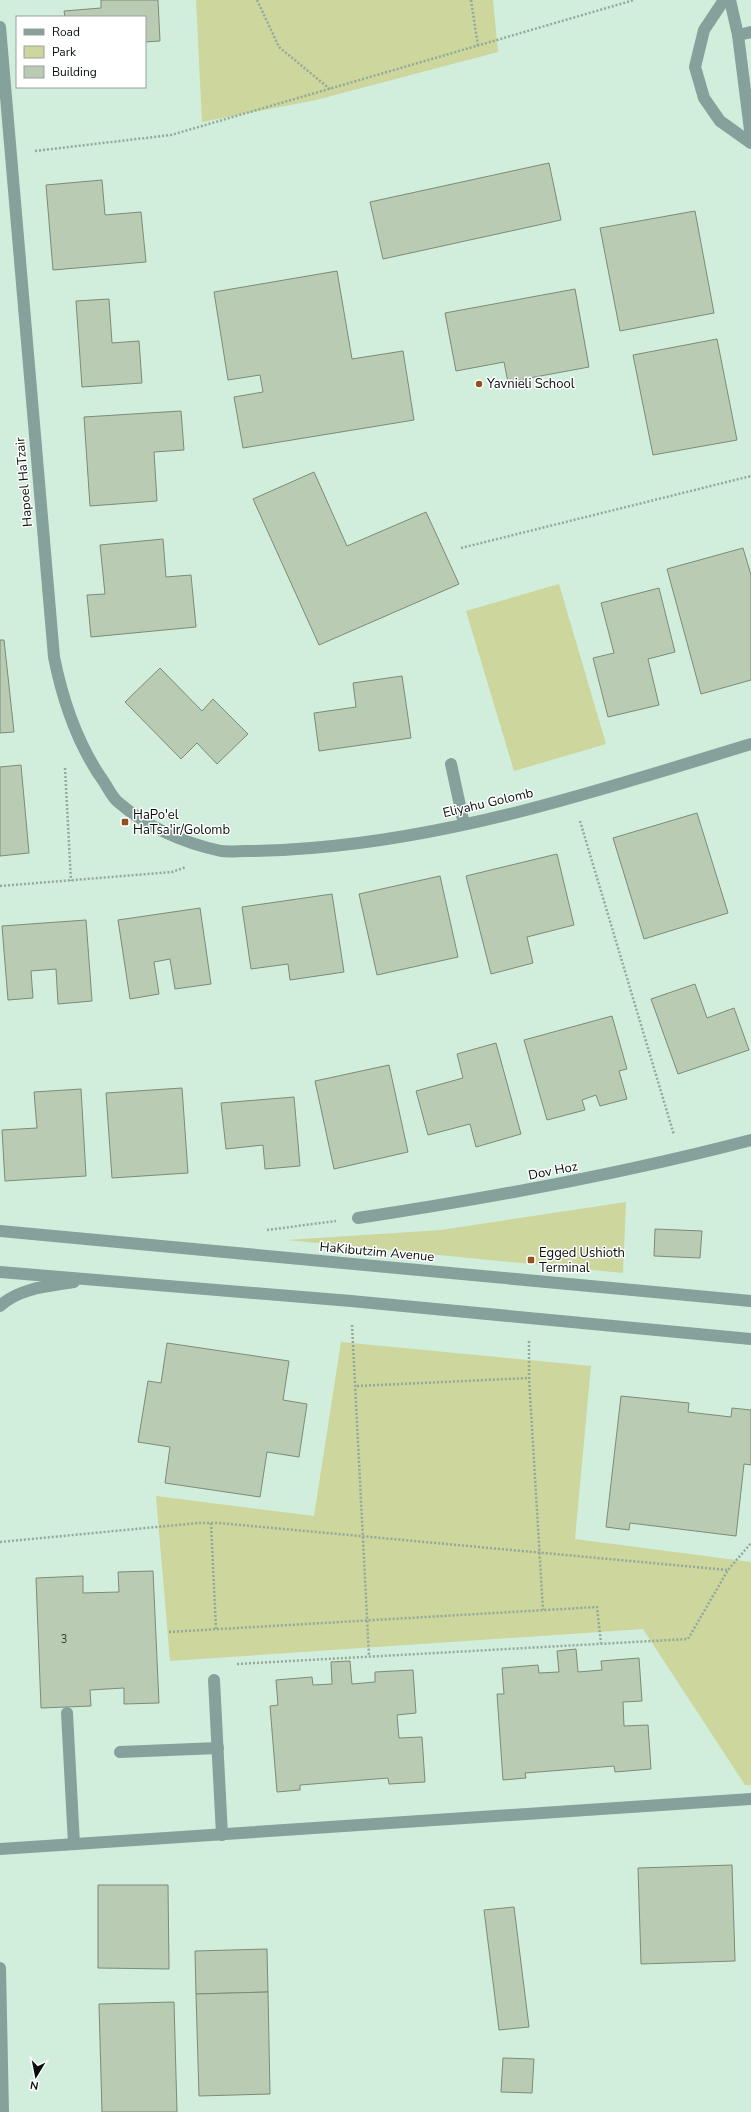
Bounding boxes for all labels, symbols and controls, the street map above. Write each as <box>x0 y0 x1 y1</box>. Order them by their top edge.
legend <box>16 16 146 88</box>
text: Road <box>52 24 80 40</box>
text: Park <box>52 44 77 60</box>
text: Building <box>52 64 97 80</box>
place label: Yavnieli School <box>486 375 575 393</box>
marker: Yavnieli School <box>474 379 484 389</box>
street label: Hapoel HaTzair <box>11 436 37 528</box>
street label: Eliyahu Golomb <box>441 784 535 822</box>
place label: HaPo'el HaTsa'ir/Golomb <box>133 806 230 839</box>
marker: HaPo'el HaTsa'ir/Golomb <box>120 817 130 827</box>
street label: Dov Hoz <box>527 1157 579 1185</box>
street label: HaKibutzim Avenue <box>319 1238 435 1266</box>
place label: Egged Ushioth Terminal <box>539 1244 625 1277</box>
marker: Egged Ushioth Terminal <box>526 1255 536 1265</box>
house number: 3 <box>61 1632 67 1647</box>
north arrow <box>16 2056 56 2096</box>
text: N <box>29 2077 40 2093</box>

